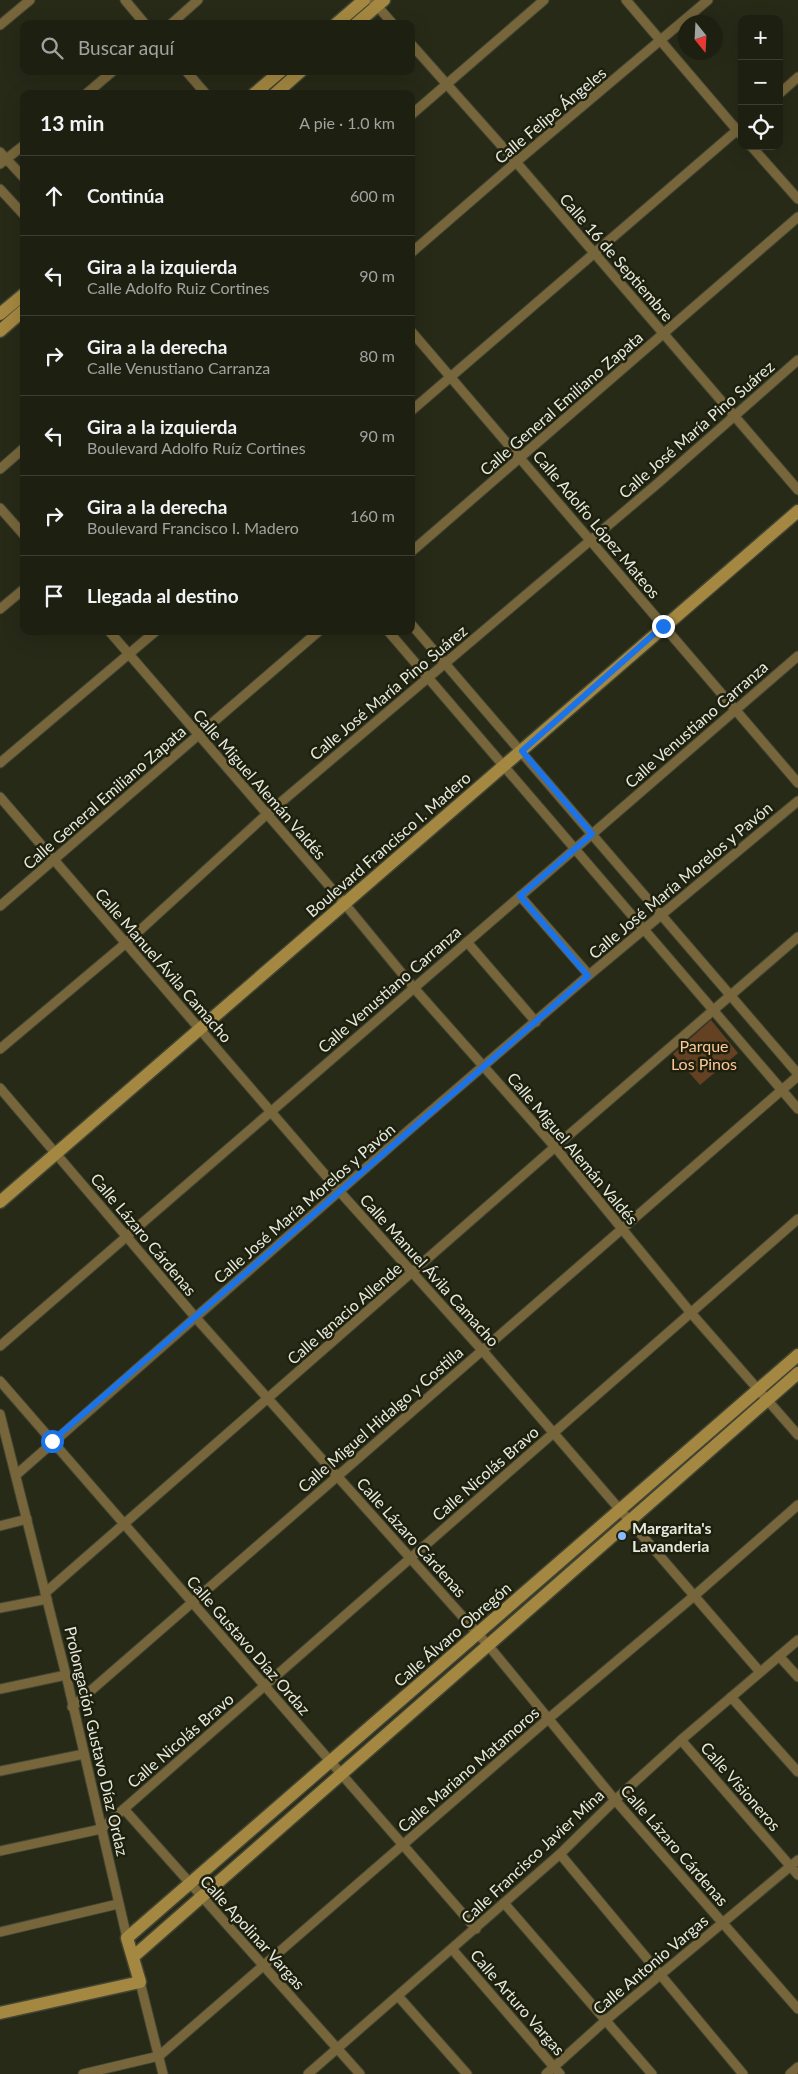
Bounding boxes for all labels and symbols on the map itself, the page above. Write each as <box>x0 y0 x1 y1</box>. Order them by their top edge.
north arrow <box>678 15 723 60</box>
street label: Calle Felipe Ángeles <box>490 63 610 167</box>
street label: Calle 16 de Septiembre <box>556 189 678 325</box>
street label: Calle General Emiliano Zapata <box>476 327 646 479</box>
street label: Calle José María Pino Suárez <box>614 356 778 502</box>
street label: Calle Adolfo López Mateos <box>530 446 664 602</box>
route end <box>652 615 675 638</box>
street label: Calle José María Pino Suárez <box>305 621 471 763</box>
street label: Calle Venustiano Carranza <box>621 657 771 791</box>
street label: Calle Miguel Alemán Valdés <box>190 705 330 863</box>
street label: Calle General Emiliano Zapata <box>19 721 189 873</box>
street label: Boulevard Francisco I. Madero <box>302 767 474 921</box>
street label: Calle José María Morelos y Pavón <box>584 798 776 962</box>
street label: Calle Manuel Ávila Camacho <box>92 884 236 1046</box>
street label: Calle Venustiano Carranza <box>314 922 464 1056</box>
park label: Parque Los Pinos <box>671 1036 737 1073</box>
street label: Calle Miguel Alemán Valdés <box>504 1068 642 1228</box>
street label: Calle José María Morelos y Pavón <box>210 1119 398 1287</box>
street label: Calle Lázaro Cárdenas <box>87 1169 201 1299</box>
street label: Calle Manuel Ávila Camacho <box>357 1190 503 1350</box>
street label: Calle Ignacio Allende <box>283 1258 405 1368</box>
street label: Calle Miguel Hidalgo y Costilla <box>294 1342 466 1496</box>
street label: Calle Nicolás Bravo <box>428 1422 542 1524</box>
route start <box>41 1430 64 1453</box>
street label: Calle Lázaro Cárdenas <box>353 1473 471 1601</box>
place label: Margarita's Lavanderia <box>632 1518 712 1555</box>
marker: Margarita's Lavanderia <box>616 1530 628 1542</box>
street label: Calle Gustavo Díaz Ordaz <box>183 1571 315 1719</box>
street label: Calle Álvaro Obregón <box>389 1578 515 1690</box>
street label: Prolongación Gustavo Díaz Ordaz <box>61 1624 133 1858</box>
street label: Calle Nicolás Bravo <box>123 1689 237 1791</box>
street label: Calle Mariano Matamoros <box>394 1702 543 1836</box>
street label: Calle Visioneros <box>697 1738 785 1834</box>
street label: Calle Lázaro Cárdenas <box>617 1781 733 1909</box>
street label: Calle Francisco Javier Mina <box>457 1785 607 1927</box>
street label: Calle Apolinar Vargas <box>197 1871 309 1993</box>
street label: Calle Antonio Vargas <box>589 1910 711 2018</box>
street label: Calle Arturo Vargas <box>467 1945 569 2059</box>

